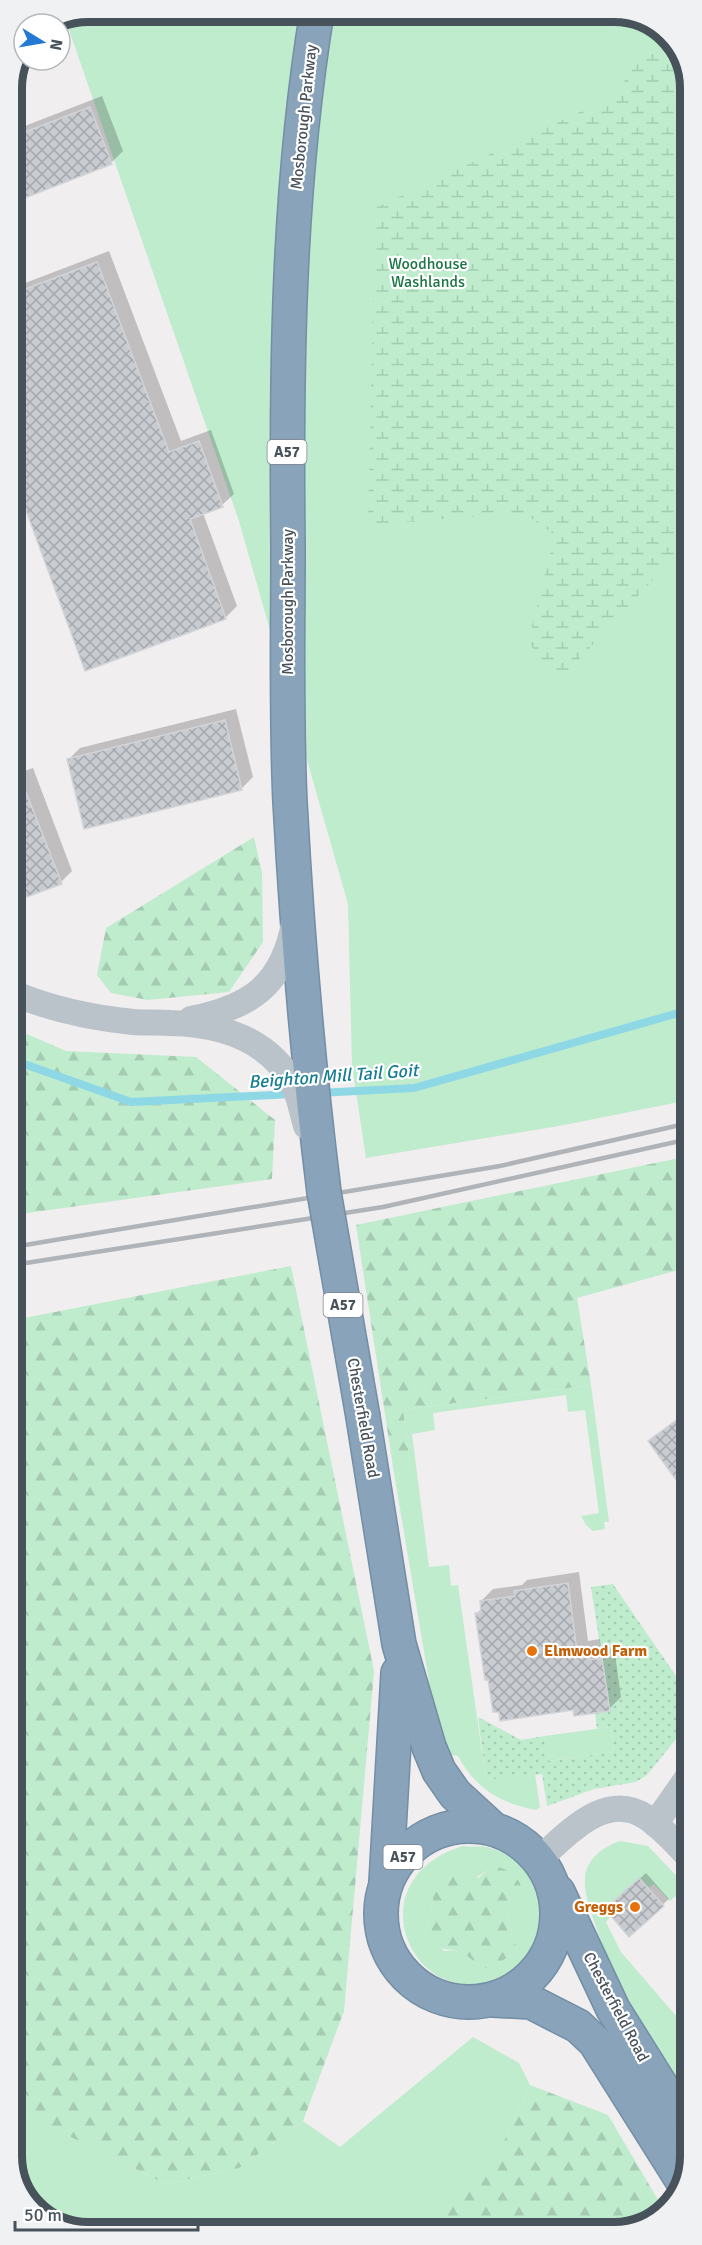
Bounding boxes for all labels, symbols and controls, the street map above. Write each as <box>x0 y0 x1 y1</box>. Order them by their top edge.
north arrow <box>12 12 72 72</box>
text: N <box>45 37 67 52</box>
street label: Mosborough Parkway <box>286 43 322 191</box>
park label: Woodhouse Washlands <box>389 254 467 292</box>
road number: A57 <box>268 440 306 464</box>
street label: Mosborough Parkway <box>278 529 298 675</box>
water label: Beighton Mill Tail Goit <box>247 1059 421 1093</box>
road number: A57 <box>324 1293 362 1317</box>
street label: Chesterfield Road <box>343 1357 383 1479</box>
place label: Elmwood Farm <box>544 1641 647 1661</box>
marker: Elmwood Farm <box>525 1644 539 1658</box>
road number: A57 <box>384 1845 422 1869</box>
place label: Greggs <box>574 1897 623 1917</box>
marker: Greggs <box>628 1900 642 1914</box>
street label: Chesterfield Road <box>579 1949 653 2065</box>
scale bar <box>15 2194 198 2232</box>
text: 50 m <box>24 2204 62 2226</box>

